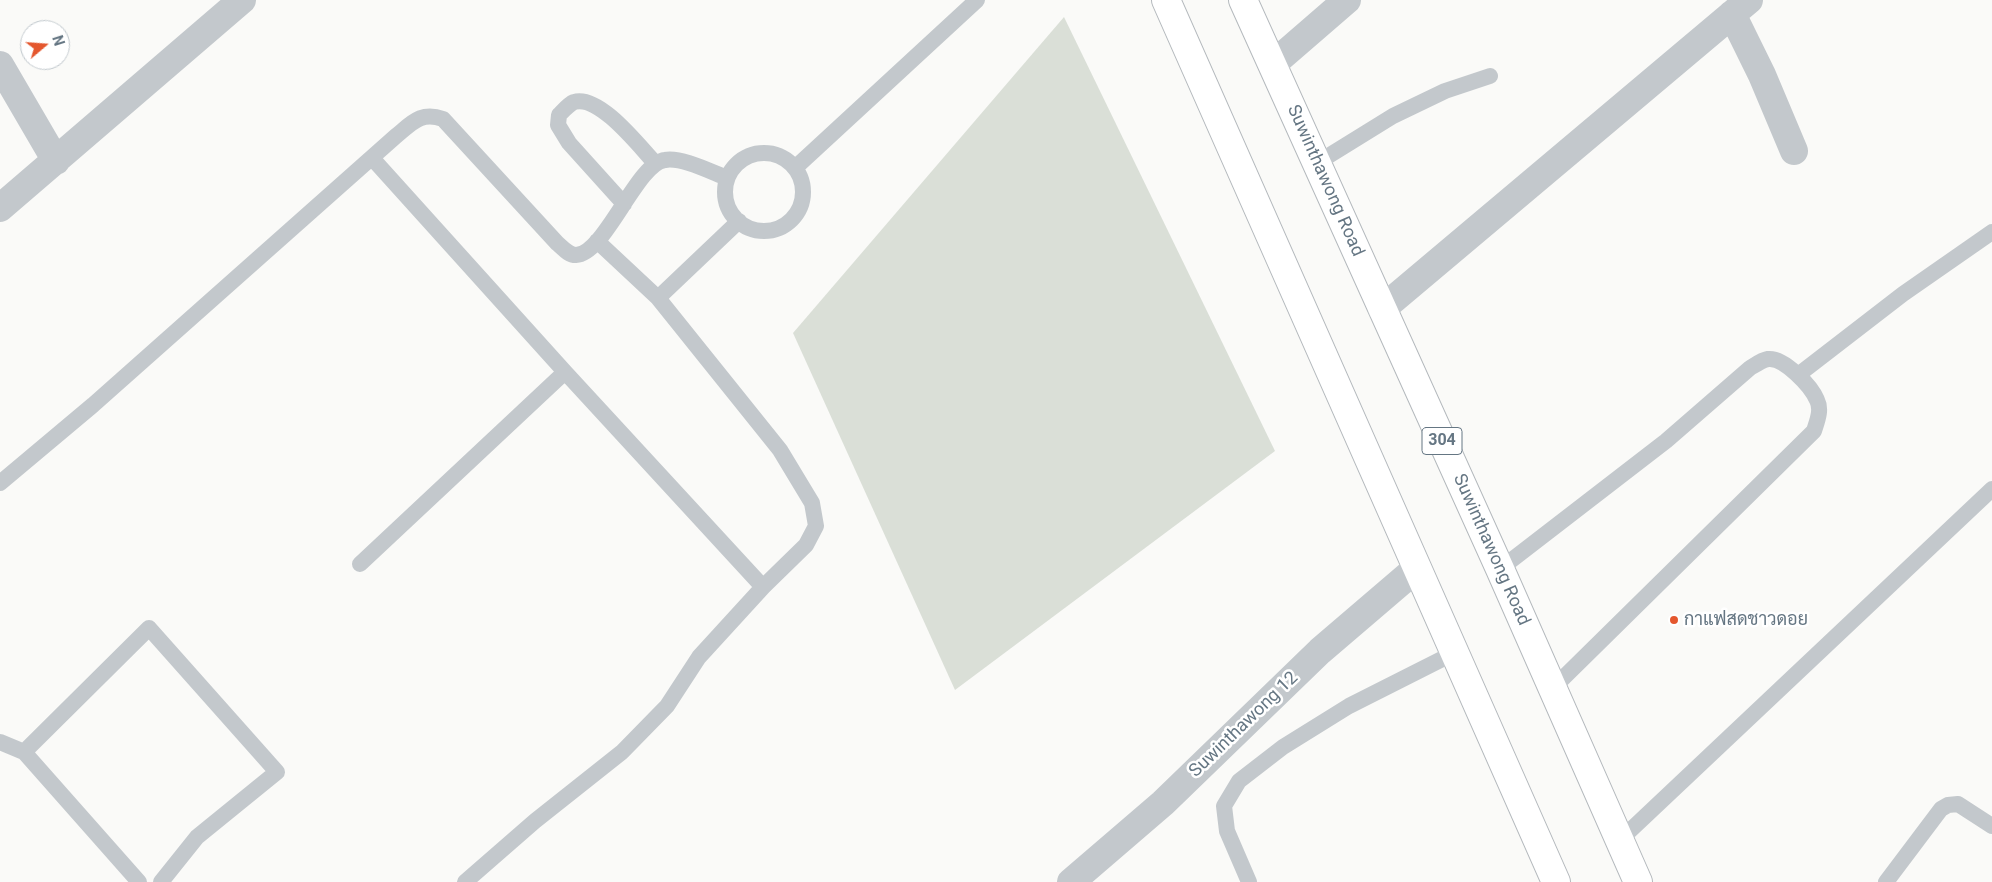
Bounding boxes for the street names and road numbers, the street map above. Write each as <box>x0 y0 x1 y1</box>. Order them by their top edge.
street label: Suwinthawong Road <box>1282 102 1368 260</box>
road number: 304 <box>1422 428 1462 454</box>
street label: Suwinthawong Road <box>1448 471 1534 629</box>
street label: Suwinthawong 12 <box>1185 668 1303 782</box>

